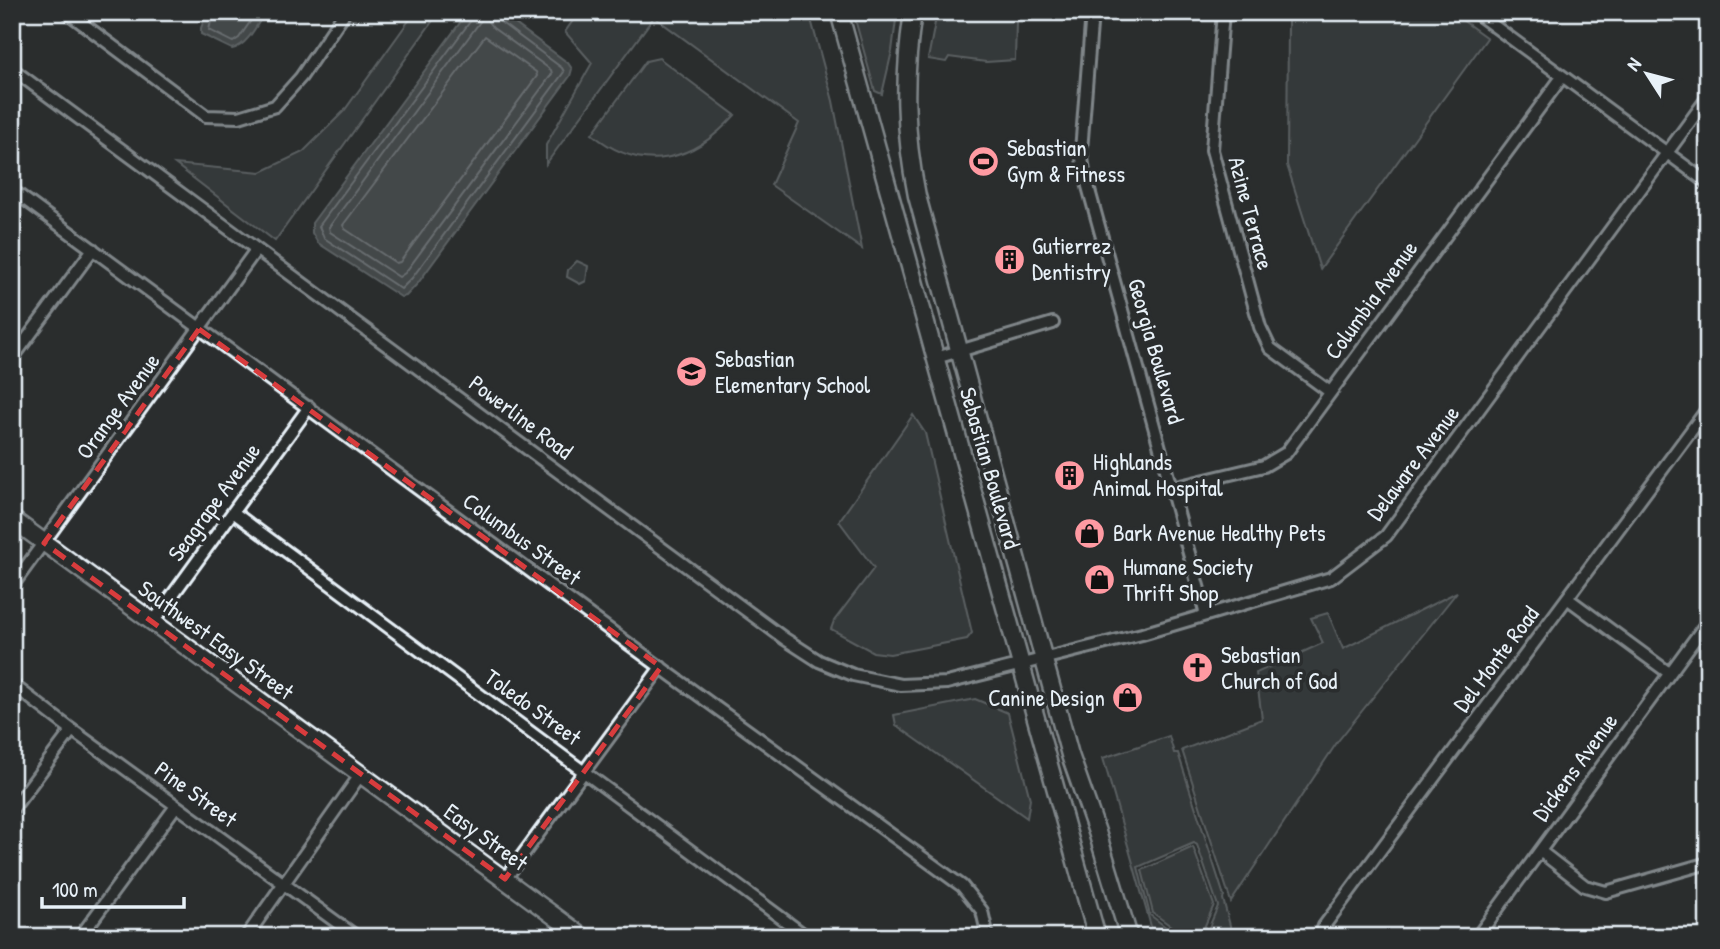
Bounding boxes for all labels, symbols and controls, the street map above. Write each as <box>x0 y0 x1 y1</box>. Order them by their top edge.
north arrow <box>1612 38 1682 108</box>
text: N <box>1620 52 1647 76</box>
place label: Sebastian Gym & Fitness <box>1007 132 1125 189</box>
sports icon: Sebastian Gym & Fitness <box>967 144 1001 178</box>
street label: Azine Terrace <box>1222 153 1281 273</box>
place label: Gutierrez Dentistry <box>1032 230 1111 287</box>
street label: Columbia Avenue <box>1317 234 1424 365</box>
building icon: Gutierrez Dentistry <box>992 242 1026 276</box>
street label: Georgia Boulevard <box>1121 275 1192 427</box>
place label: Sebastian Elementary School <box>715 343 871 400</box>
street label: Orange Avenue <box>69 346 167 465</box>
school or university icon: Sebastian Elementary School <box>675 355 709 389</box>
street label: Powerline Road <box>463 367 580 466</box>
street label: Sebastian Boulevard <box>953 384 1028 552</box>
street label: Delaware Avenue <box>1359 399 1466 527</box>
street label: Seagrape Avenue <box>160 436 267 567</box>
place label: Highlands Animal Hospital <box>1093 446 1224 503</box>
building icon: Highlands Animal Hospital <box>1053 458 1087 492</box>
street label: Columbus Street <box>457 485 589 593</box>
shop icon: Bark Avenue Healthy Pets <box>1073 516 1107 550</box>
place label: Bark Avenue Healthy Pets <box>1113 517 1326 548</box>
place label: Humane Society Thrift Shop <box>1123 551 1253 608</box>
shop icon: Humane Society Thrift Shop <box>1083 563 1117 597</box>
street label: Southwest Easy Street <box>132 573 301 707</box>
street label: Del Monte Road <box>1446 599 1546 718</box>
place label: Sebastian Church of God <box>1221 639 1337 696</box>
church icon: Sebastian Church of God <box>1181 651 1215 685</box>
street label: Toledo Street <box>479 661 589 753</box>
shop icon: Canine Design <box>1111 681 1145 715</box>
place label: Canine Design <box>988 682 1105 713</box>
street label: Dickens Avenue <box>1525 706 1624 827</box>
street label: Pine Street <box>149 753 245 835</box>
street label: Easy Street <box>438 796 535 878</box>
scale bar <box>42 865 184 909</box>
text: 100 m <box>52 875 98 904</box>

